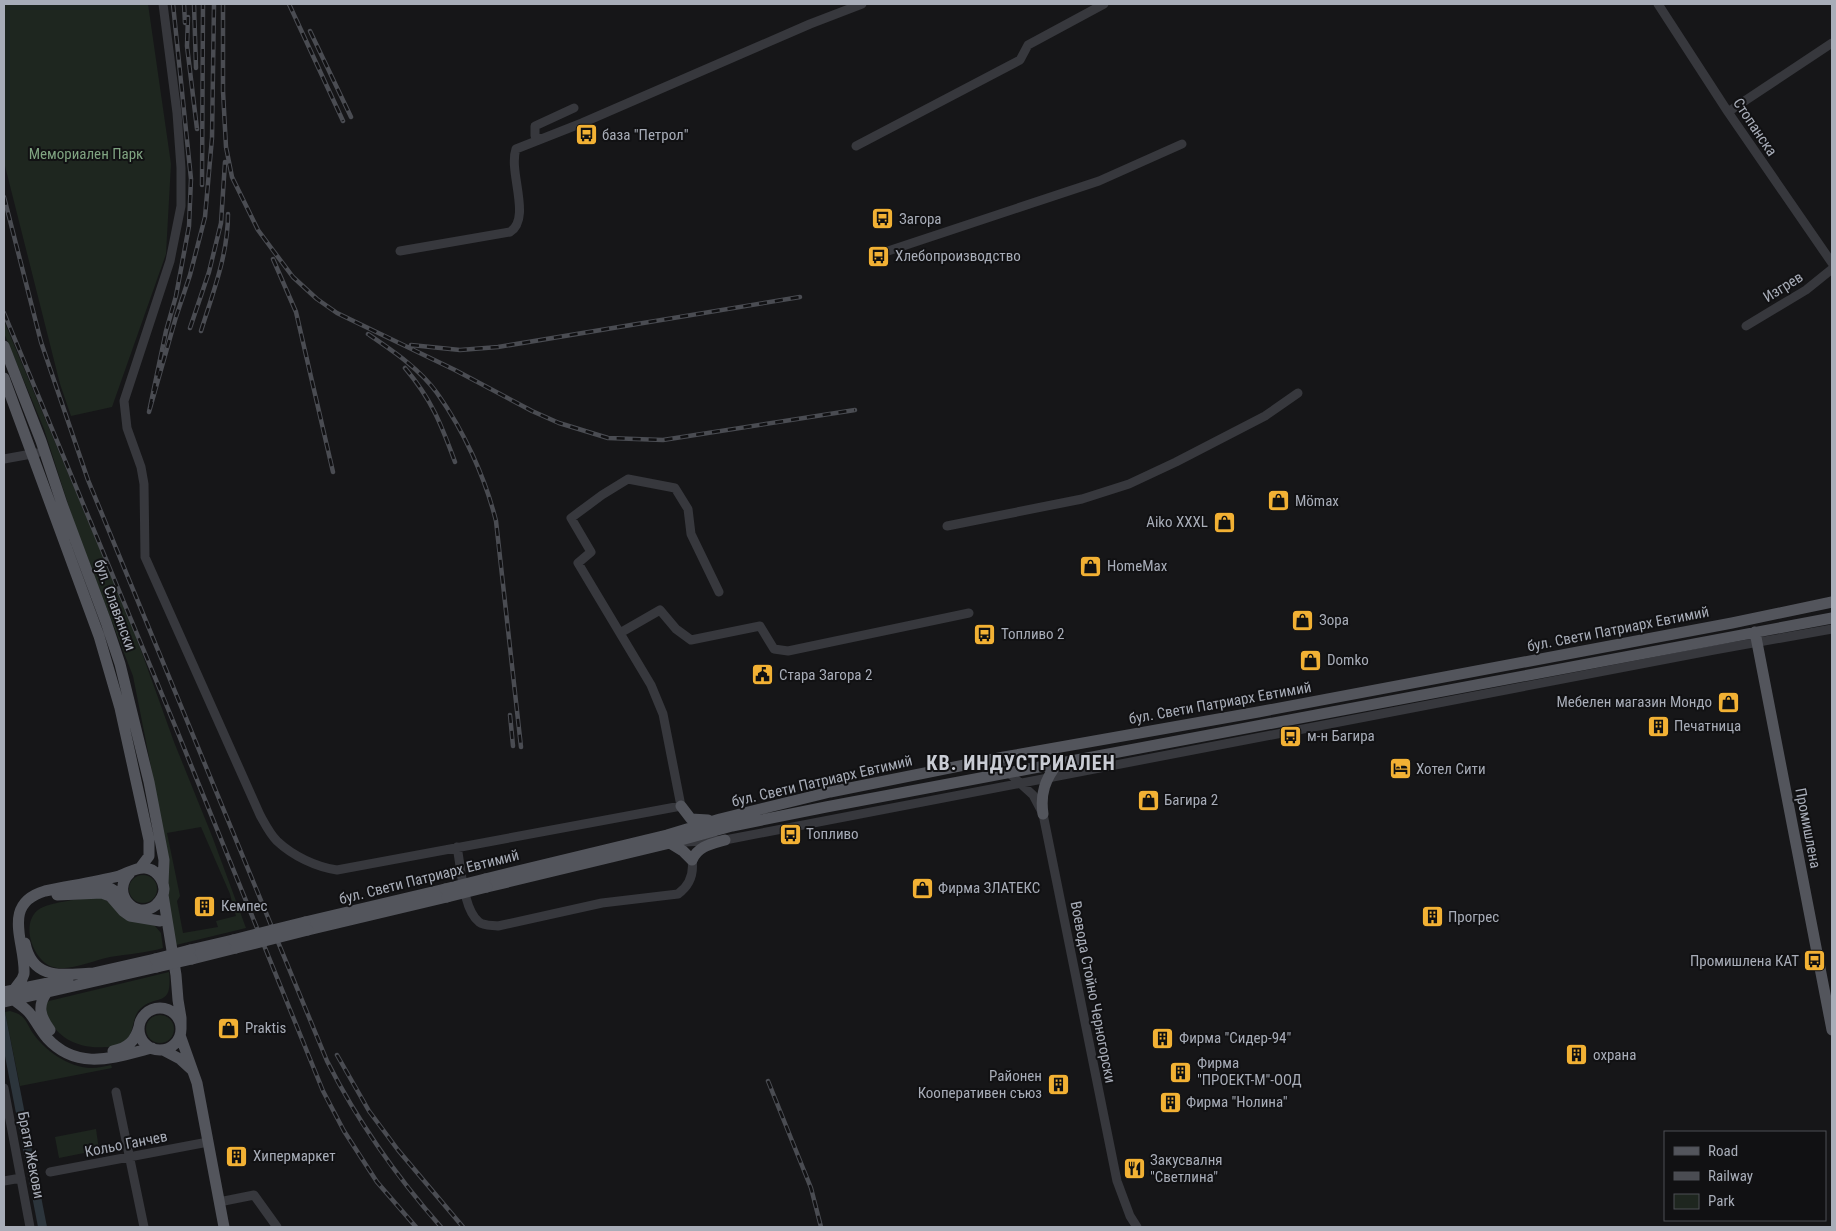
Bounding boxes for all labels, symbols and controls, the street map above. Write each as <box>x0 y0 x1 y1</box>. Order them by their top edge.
street label: Стопанска <box>1729 95 1781 159</box>
bus stop icon: база "Петрол" <box>574 123 598 147</box>
place label: база "Петрол" <box>602 126 689 144</box>
park label: Мемориален Парк <box>29 145 143 163</box>
bus stop icon: Загора <box>871 207 895 231</box>
place label: Загора <box>899 210 942 228</box>
bus stop icon: Хлебопроизводство <box>867 244 891 268</box>
place label: Хлебопроизводство <box>895 247 1021 265</box>
street label: Изгрев <box>1760 268 1806 306</box>
shop icon: Mömax <box>1267 489 1291 513</box>
place label: Mömax <box>1295 492 1339 510</box>
shop icon: Aiko XXXL <box>1212 510 1236 534</box>
place label: Aiko XXXL <box>1146 513 1208 531</box>
shop icon: HomeMax <box>1079 554 1103 578</box>
street label: бул. Славянски <box>90 557 140 653</box>
place label: HomeMax <box>1107 557 1168 575</box>
street label: бул. Свети Патриарх Евтимий <box>1526 603 1710 655</box>
shop icon: Зора <box>1291 608 1315 632</box>
place label: Зора <box>1319 611 1349 629</box>
bus stop icon: Топливо 2 <box>973 622 997 646</box>
place label: Топливо 2 <box>1001 625 1064 643</box>
shop icon: Domko <box>1299 648 1323 672</box>
place label: Domko <box>1327 651 1369 669</box>
public building icon: Стара Загора 2 <box>751 663 775 687</box>
place label: Стара Загора 2 <box>779 666 872 684</box>
street label: бул. Свети Патриарх Евтимий <box>1127 678 1313 728</box>
shop icon: Мебелен магазин Мондо <box>1716 690 1740 714</box>
place label: Мебелен магазин Мондо <box>1556 693 1712 711</box>
building icon: Печатница <box>1646 714 1670 738</box>
place label: Печатница <box>1674 717 1741 735</box>
bus stop icon: м-н Багира <box>1279 724 1303 748</box>
place label: м-н Багира <box>1307 727 1375 745</box>
street label: бул. Свети Патриарх Евтимий <box>730 751 914 811</box>
district label: КВ. ИНДУСТРИАЛЕН <box>926 751 1116 775</box>
hotel icon: Хотел Сити <box>1388 757 1412 781</box>
place label: Хотел Сити <box>1416 760 1486 778</box>
street label: Промишлена <box>1791 786 1825 870</box>
shop icon: Багира 2 <box>1136 788 1160 812</box>
place label: Багира 2 <box>1164 791 1218 809</box>
bus stop icon: Топливо <box>778 822 802 846</box>
place label: Топливо <box>806 825 859 843</box>
street label: бул. Свети Патриарх Евтимий <box>337 846 521 908</box>
shop icon: Фирма ЗЛАТЕКС <box>910 876 934 900</box>
place label: Фирма ЗЛАТЕКС <box>938 879 1040 897</box>
building icon: Кемпес <box>193 894 217 918</box>
place label: Кемпес <box>221 897 268 915</box>
street label: Воевода Стойно Черногорски <box>1067 899 1119 1085</box>
building icon: Прогрес <box>1420 905 1444 929</box>
place label: Прогрес <box>1448 908 1499 926</box>
bus stop icon: Промишлена КАТ <box>1803 949 1827 973</box>
place label: Промишлена КАТ <box>1690 952 1799 970</box>
shop icon: Praktis <box>217 1016 241 1040</box>
place label: Praktis <box>245 1019 286 1037</box>
building icon: Фирма "Сидер-94" <box>1151 1026 1175 1050</box>
place label: Фирма "Сидер-94" <box>1179 1029 1291 1047</box>
building icon: охрана <box>1565 1043 1589 1067</box>
place label: охрана <box>1593 1046 1636 1064</box>
place label: Фирма "ПРОЕКТ-М"-ООД <box>1197 1054 1302 1089</box>
building icon: Фирма "ПРОЕКТ-М"-ООД <box>1169 1060 1193 1084</box>
place label: Районен Кооперативен съюз <box>918 1067 1042 1102</box>
building icon: Районен Кооперативен съюз <box>1046 1073 1070 1097</box>
building icon: Фирма "Нолина" <box>1158 1090 1182 1114</box>
place label: Фирма "Нолина" <box>1186 1093 1288 1111</box>
street label: Братя Жекови <box>14 1110 48 1200</box>
street label: Кольо Ганчев <box>83 1127 169 1161</box>
legend <box>1664 1131 1826 1221</box>
text: Road <box>1708 1142 1738 1160</box>
building icon: Хипермаркет <box>225 1144 249 1168</box>
place label: Хипермаркет <box>253 1147 336 1165</box>
place label: Закусвалня "Светлина" <box>1150 1151 1223 1186</box>
restaurant icon: Закусвалня "Светлина" <box>1122 1157 1146 1181</box>
text: Railway <box>1708 1167 1753 1185</box>
text: Park <box>1708 1192 1735 1210</box>

